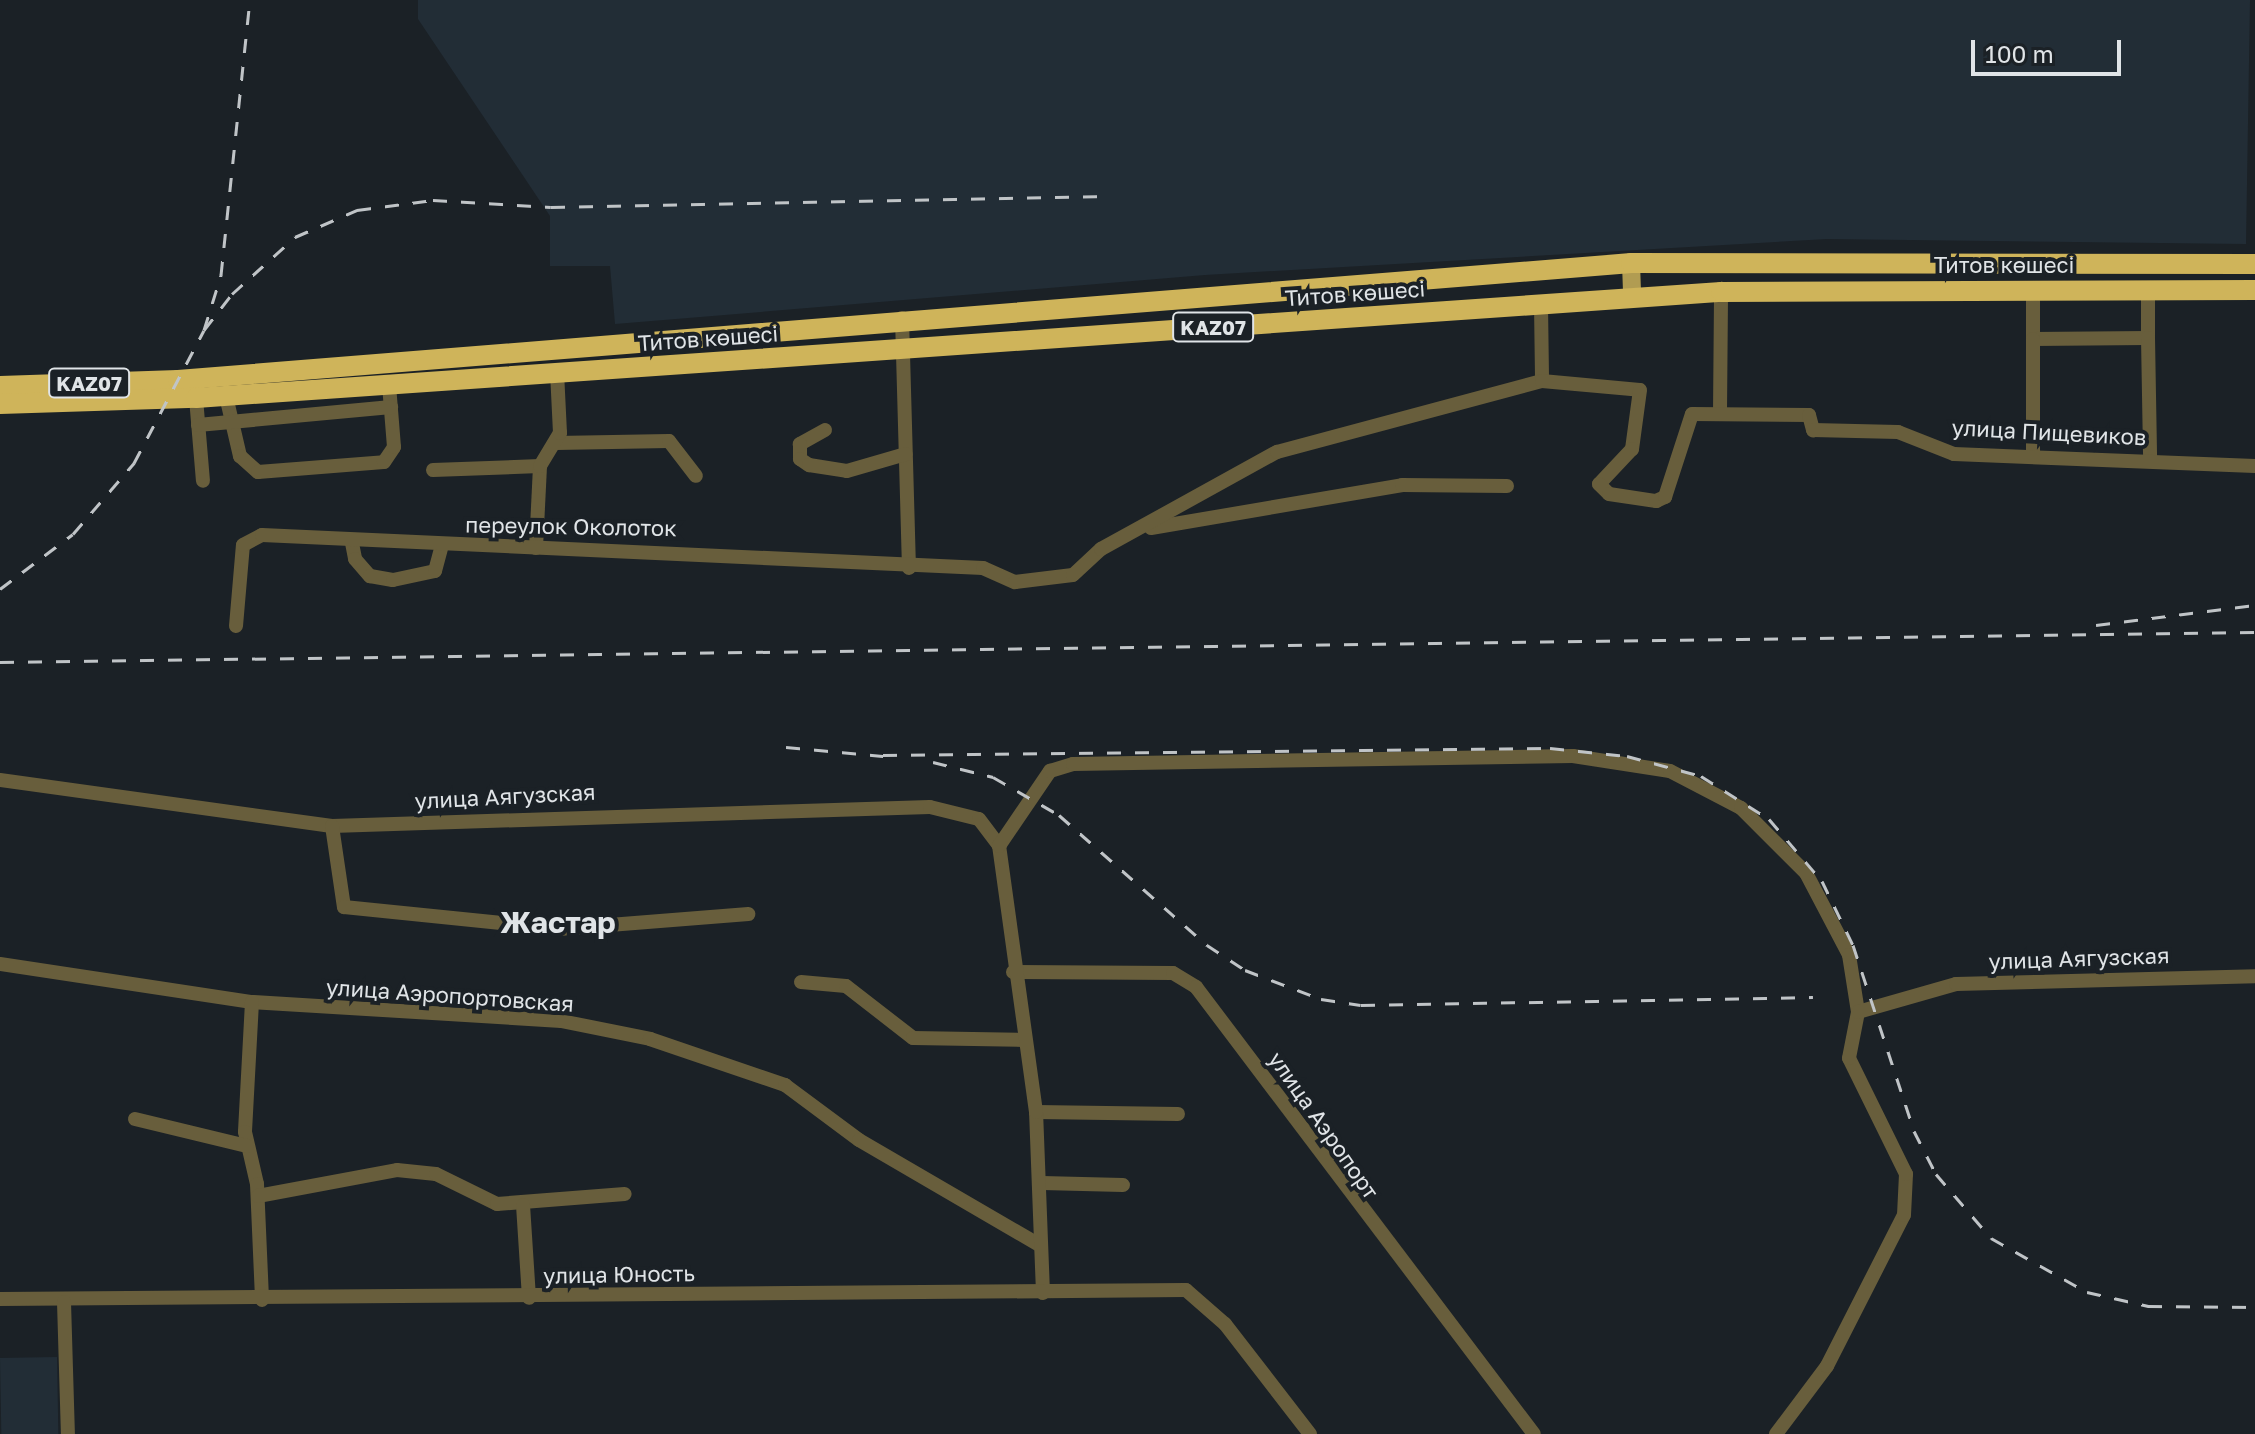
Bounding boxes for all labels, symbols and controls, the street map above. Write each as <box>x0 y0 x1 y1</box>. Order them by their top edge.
scale bar <box>1975 24 2125 74</box>
text: 100 m <box>1985 39 2054 68</box>
street label: Титов көшесі <box>1934 252 2074 278</box>
street label: Титов көшесі <box>1284 275 1426 311</box>
road number: KAZ07 <box>1171 311 1255 343</box>
street label: Титов көшесі <box>637 320 779 356</box>
road number: KAZ07 <box>47 367 131 399</box>
street label: улица Пищевиков <box>1951 414 2147 450</box>
street label: переулок Околоток <box>465 511 677 541</box>
street label: улица Аягузская <box>414 778 596 814</box>
district label: Жастар <box>500 904 616 940</box>
street label: улица Аягузская <box>1988 942 2170 974</box>
street label: улица Аэропортовская <box>325 973 575 1017</box>
street label: улица Аэропорт <box>1263 1046 1385 1204</box>
street label: улица Юность <box>543 1259 695 1289</box>

